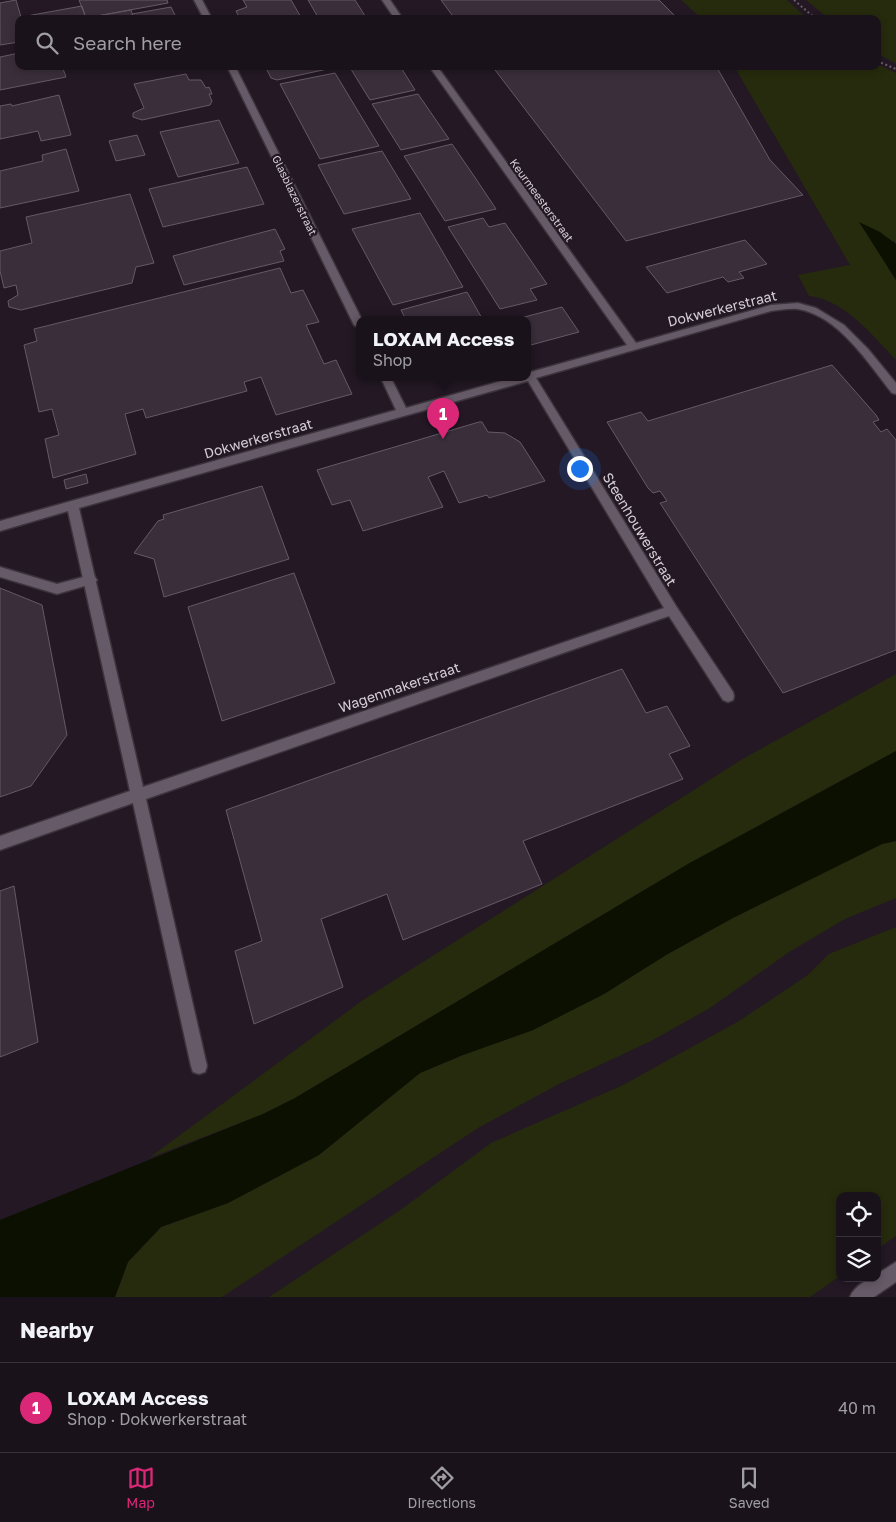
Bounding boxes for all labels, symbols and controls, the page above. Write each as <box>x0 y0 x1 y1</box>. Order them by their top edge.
search box <box>15 15 881 70</box>
icon: search <box>33 29 61 57</box>
text: Search here <box>73 31 182 54</box>
street label: Glasblazerstraat <box>270 153 320 237</box>
street label: Keurmeesterstraat <box>508 156 576 244</box>
street label: Dokwerkerstraat <box>666 286 778 330</box>
popup <box>356 316 531 381</box>
text: LOXAM Access <box>373 327 514 350</box>
text: Shop <box>373 350 412 370</box>
pin: 1 <box>427 398 459 439</box>
street label: Dokwerkerstraat <box>202 414 314 462</box>
your location <box>567 456 593 482</box>
street label: Steenhouwerstraat <box>599 469 681 589</box>
street label: Wagenmakerstraat <box>336 658 462 716</box>
map controls <box>836 1192 881 1282</box>
button: locate <box>836 1192 881 1237</box>
button: layers <box>836 1237 881 1282</box>
text: Nearby <box>20 1317 94 1343</box>
text: LOXAM Access <box>67 1386 209 1409</box>
text: 1 <box>32 1398 40 1418</box>
text: 40 m <box>838 1398 876 1418</box>
text: Shop · Dokwerkerstraat <box>67 1409 247 1429</box>
tab: Map <box>126 1464 155 1511</box>
tab: Directions <box>408 1464 476 1511</box>
tab: Saved <box>729 1464 770 1511</box>

